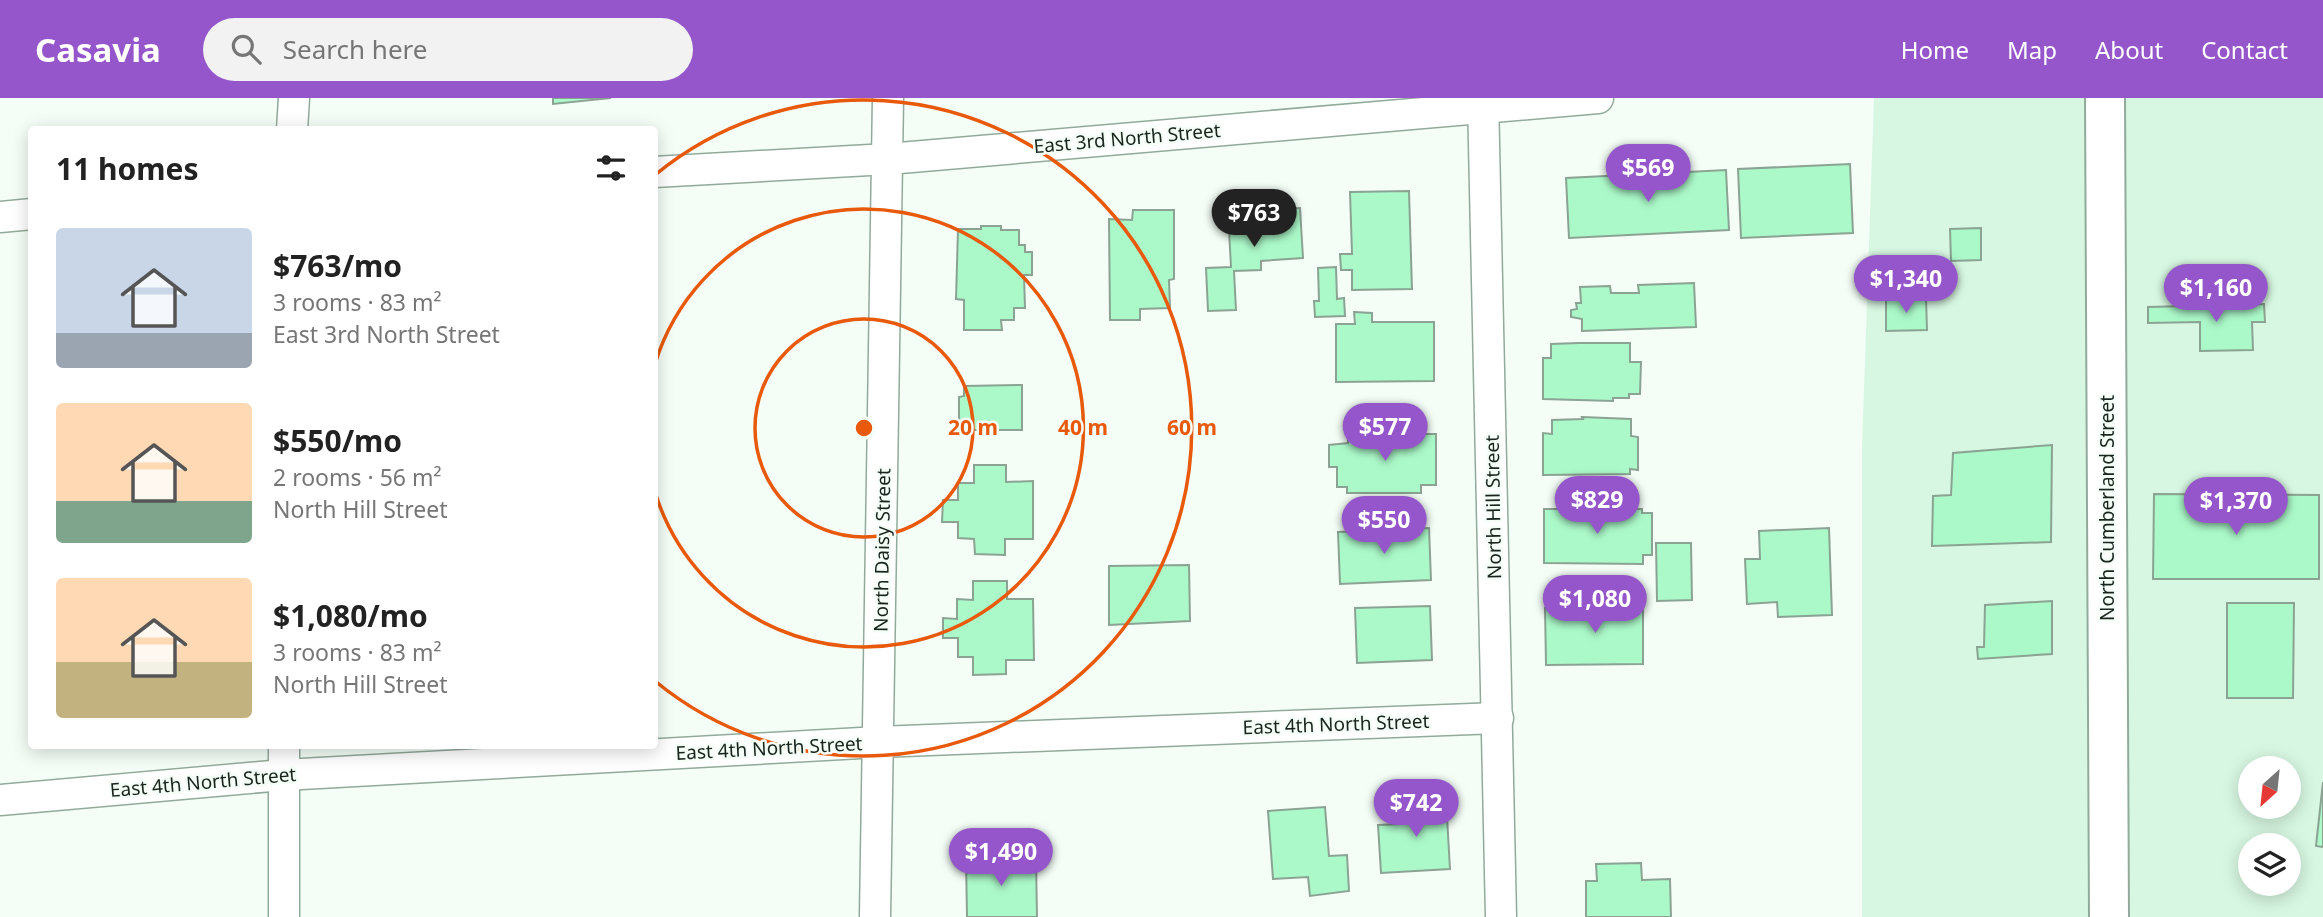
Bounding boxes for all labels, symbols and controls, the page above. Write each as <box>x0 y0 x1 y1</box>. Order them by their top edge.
search box <box>203 18 693 81</box>
text: Casavia <box>35 27 161 72</box>
icon: search <box>227 30 265 68</box>
text: Search here <box>283 31 427 67</box>
text: Home <box>1901 33 1969 66</box>
text: Map <box>2007 33 2057 66</box>
text: About <box>2095 33 2163 66</box>
text: Contact <box>2201 33 2288 66</box>
street label: East 3rd North Street <box>1032 117 1222 159</box>
pin: $569 <box>1607 144 1689 204</box>
text: 11 homes <box>56 148 199 189</box>
icon: filters <box>592 149 630 187</box>
text: $569 <box>1622 151 1674 183</box>
pin: $763 <box>1213 190 1295 249</box>
text: $763 <box>1228 196 1280 228</box>
text: $763/mo <box>273 245 402 286</box>
icon: home <box>112 256 196 340</box>
pin: $1,340 <box>1849 256 1963 315</box>
text: $1,340 <box>1870 262 1942 294</box>
pin: $1,160 <box>2159 264 2273 324</box>
text: $1,160 <box>2180 271 2252 303</box>
text: 3 rooms · 83 m² <box>273 286 442 318</box>
text: East 3rd North Street <box>273 318 500 350</box>
street label: North Cumberland Street <box>2094 395 2120 621</box>
pin: $577 <box>1344 404 1426 463</box>
text: $577 <box>1359 410 1411 442</box>
text: 20 m <box>948 413 998 441</box>
text: 40 m <box>1058 413 1108 441</box>
text: 60 m <box>1167 413 1217 441</box>
centre of rings <box>852 416 876 440</box>
text: $550/mo <box>273 420 402 461</box>
icon: home <box>112 431 196 515</box>
street label: North Hill Street <box>1479 435 1507 579</box>
text: 2 rooms · 56 m² <box>273 461 442 493</box>
street label: North Daisy Street <box>868 468 896 632</box>
pin: $829 <box>1556 476 1638 536</box>
pin: $1,370 <box>2179 478 2293 537</box>
text: $829 <box>1571 483 1623 515</box>
text: $1,370 <box>2200 484 2272 516</box>
text: North Hill Street <box>273 493 447 525</box>
pin: $550 <box>1343 496 1425 556</box>
text: $550 <box>1358 503 1410 535</box>
pin: $1,080 <box>1538 575 1652 635</box>
text: $1,080 <box>1559 582 1631 614</box>
text: $1,080/mo <box>273 595 428 636</box>
icon: home <box>112 606 196 690</box>
text: 3 rooms · 83 m² <box>273 636 442 668</box>
text: North Hill Street <box>273 668 447 700</box>
street label: East 4th North Street <box>1242 708 1430 740</box>
street label: East 4th North Street <box>675 730 863 766</box>
north arrow <box>2238 756 2301 819</box>
map controls <box>2238 756 2301 896</box>
street label: East 4th North Street <box>109 761 297 803</box>
pin: $742 <box>1375 780 1457 839</box>
text: $742 <box>1390 786 1442 818</box>
pin: $1,490 <box>944 828 1058 888</box>
button: layers <box>2238 833 2301 896</box>
text: $1,490 <box>965 835 1037 867</box>

